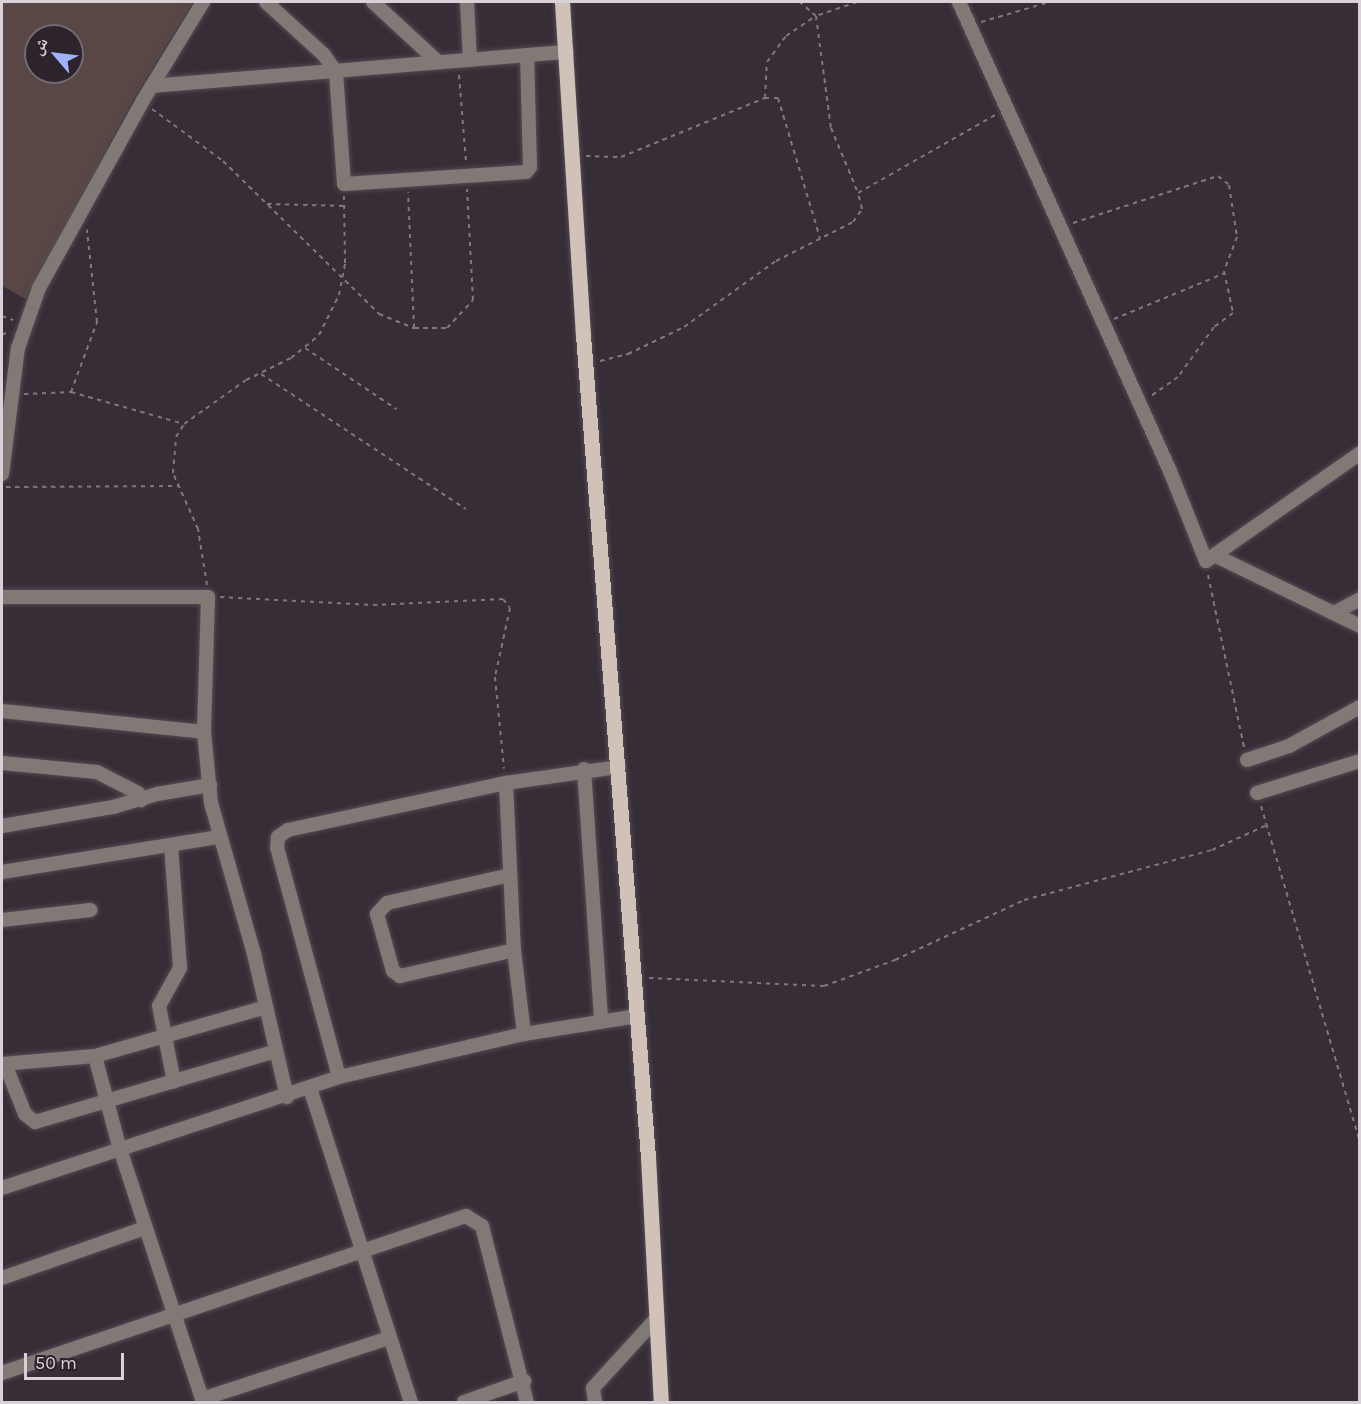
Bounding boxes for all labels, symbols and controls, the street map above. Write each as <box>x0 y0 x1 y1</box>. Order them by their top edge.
north arrow <box>24 24 84 84</box>
text: ش <box>27 34 52 58</box>
scale bar <box>27 1341 128 1379</box>
text: 50 m <box>35 1352 77 1374</box>

